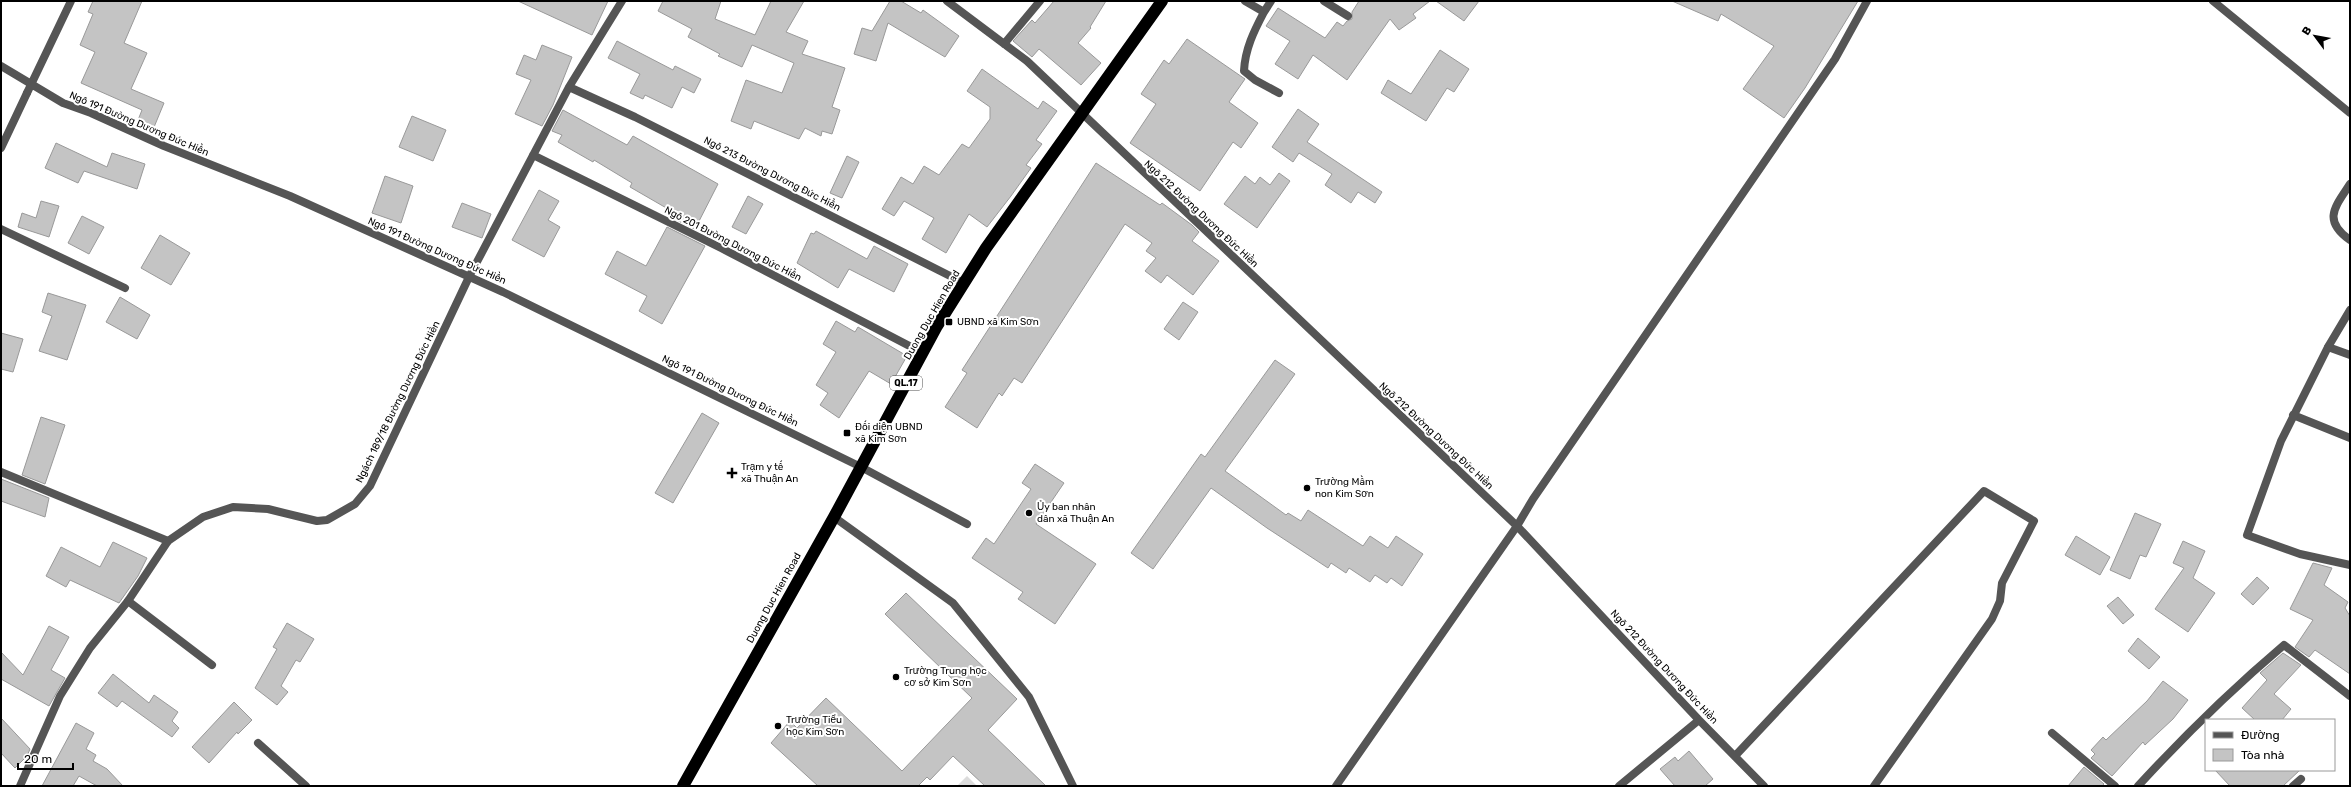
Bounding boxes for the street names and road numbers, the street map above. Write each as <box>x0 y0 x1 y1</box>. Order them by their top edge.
street label: Ngõ 191 Đường Dương Đức Hiền <box>68 88 211 159</box>
street label: Ngõ 213 Đường Dương Đức Hiền <box>702 133 843 214</box>
street label: Ngõ 212 Đường Dương Đức Hiền <box>1141 157 1261 270</box>
street label: Ngõ 201 Đường Dương Đức Hiền <box>662 203 804 284</box>
street label: Ngõ 191 Đường Dương Đức Hiền <box>366 214 509 287</box>
street label: Duong Duc Hien Road <box>901 268 963 362</box>
street label: Ngách 189/18 Đường Dương Đức Hiền <box>352 319 443 485</box>
street label: Ngõ 191 Đường Dương Đức Hiền <box>660 352 801 429</box>
road number: QL.17 <box>890 376 922 390</box>
street label: Ngõ 212 Đường Dương Đức Hiền <box>1376 379 1496 492</box>
street label: Duong Duc Hien Road <box>744 551 804 645</box>
street label: Ngõ 212 Đường Dương Đức Hiền <box>1608 607 1721 727</box>

